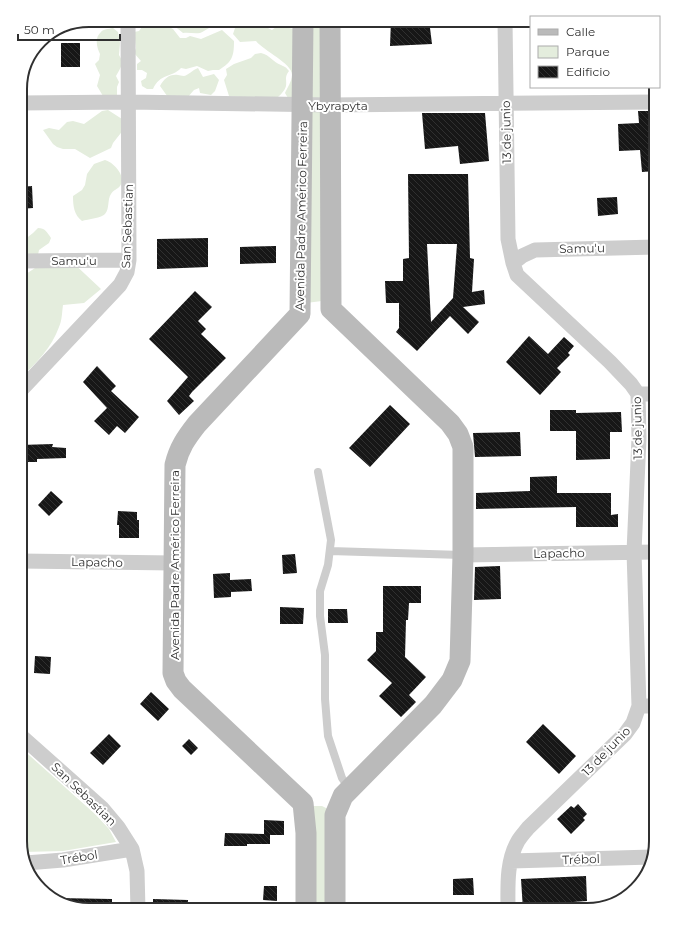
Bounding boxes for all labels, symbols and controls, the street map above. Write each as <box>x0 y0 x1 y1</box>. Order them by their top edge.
scale bar <box>18 16 120 42</box>
legend <box>530 16 660 88</box>
text: 50 m <box>24 22 55 37</box>
text: Calle <box>566 24 595 39</box>
text: Parque <box>566 44 610 59</box>
text: Edificio <box>566 64 610 79</box>
street label: Ybyrapyta <box>308 98 368 113</box>
street label: 13 de junio <box>498 100 514 164</box>
street label: Avenida Padre Américo Ferreira <box>292 121 310 311</box>
street label: San Sebastian <box>118 183 136 269</box>
street label: Samu'u <box>559 240 605 256</box>
street label: Samu'u <box>51 253 97 268</box>
street label: 13 de junio <box>629 396 645 460</box>
street label: Avenida Padre Américo Ferreira <box>167 470 182 660</box>
street label: Lapacho <box>533 545 585 561</box>
street label: Lapacho <box>71 554 123 570</box>
street label: 13 de junio <box>579 723 633 779</box>
street label: San Sebastian <box>48 759 120 829</box>
street label: Trébol <box>59 847 99 867</box>
street label: Trébol <box>562 851 600 867</box>

